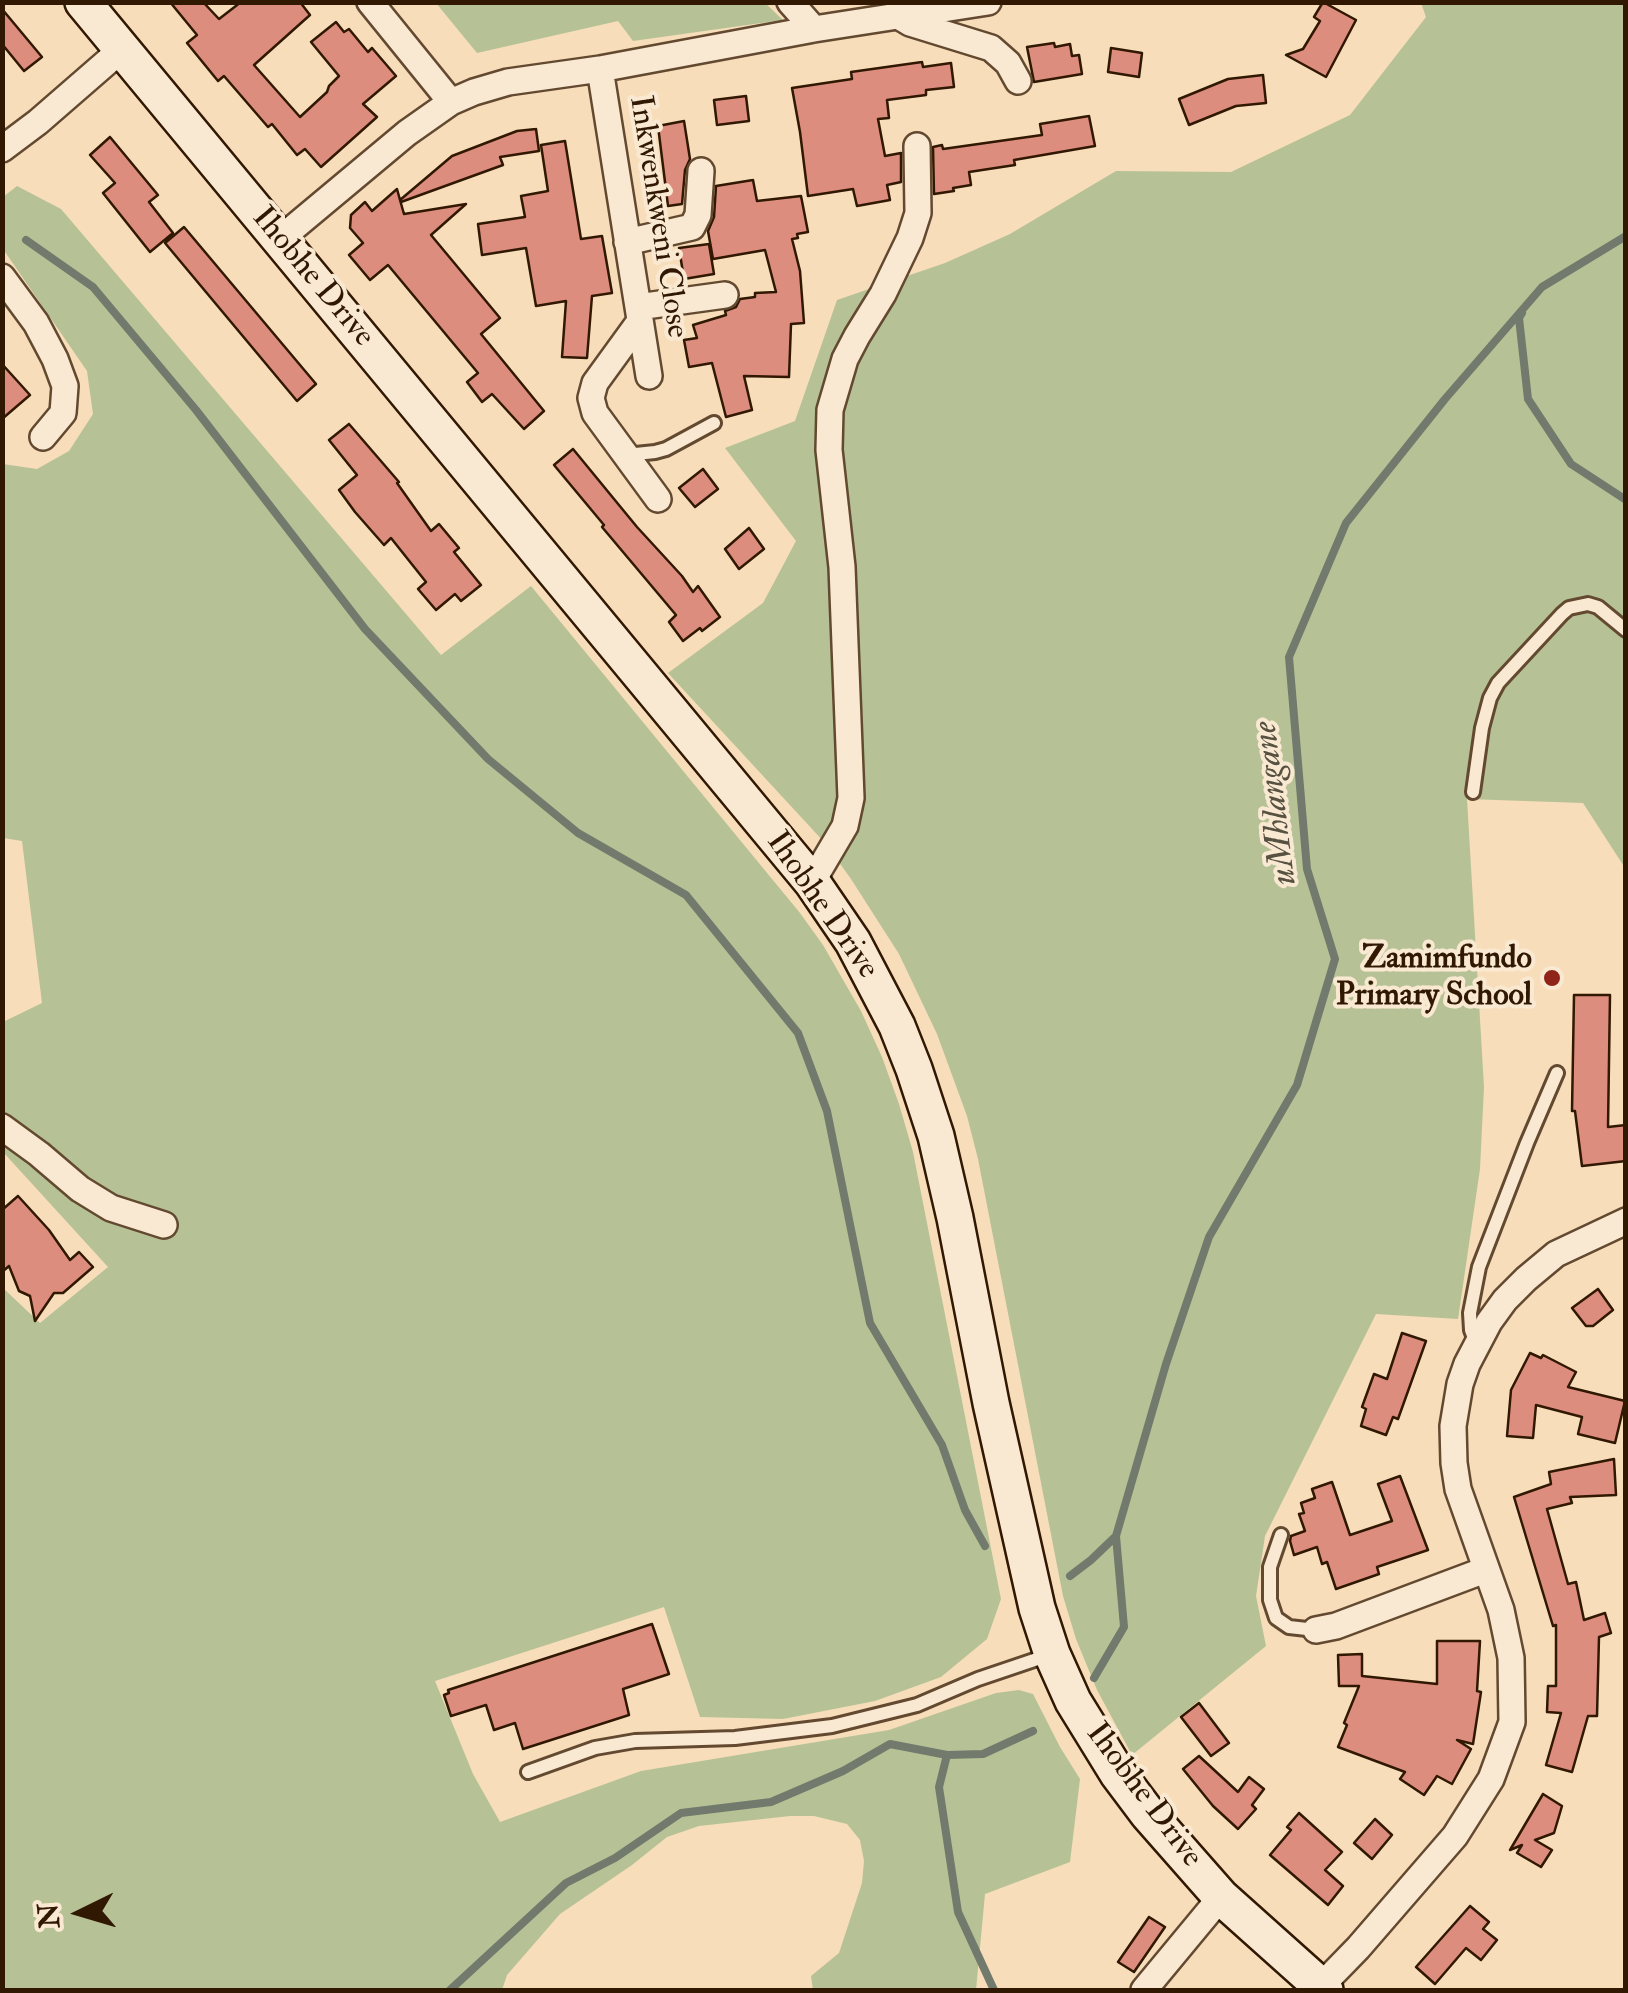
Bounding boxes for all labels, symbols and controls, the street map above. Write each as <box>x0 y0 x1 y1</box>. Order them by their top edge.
street label: Inkwenkweni Close <box>619 93 695 341</box>
street label: Ihobhe Drive <box>242 200 382 356</box>
water label: uMhlangane <box>1246 719 1308 887</box>
street label: Ihobhe Drive <box>756 825 886 987</box>
place label: Zamimfundo Primary School <box>1336 941 1532 1016</box>
marker: Zamimfundo Primary School <box>1541 967 1563 989</box>
street label: Ihobhe Drive <box>1076 1716 1210 1876</box>
north arrow <box>30 1863 130 1963</box>
text: N <box>31 1902 68 1930</box>

